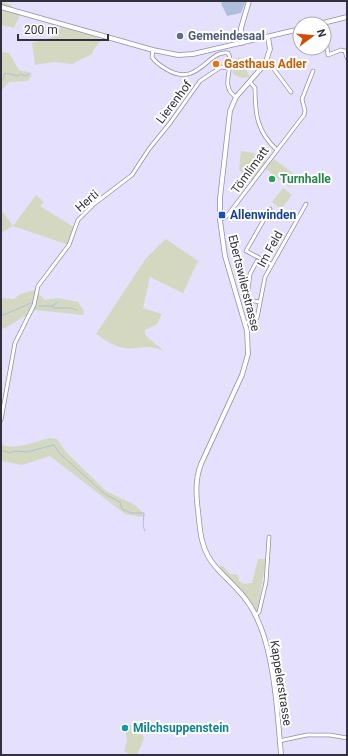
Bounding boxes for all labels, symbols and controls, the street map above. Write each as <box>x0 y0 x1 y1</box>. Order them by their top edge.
scale bar <box>18 16 108 42</box>
north arrow <box>292 16 332 56</box>
text: 200 m <box>24 23 58 37</box>
text: N <box>314 28 329 39</box>
place label: Gemeindesaal <box>188 29 265 43</box>
marker: Gemeindesaal <box>175 31 185 41</box>
place label: Gasthaus Adler <box>224 57 307 71</box>
marker: Gasthaus Adler <box>211 59 221 69</box>
street label: Lierenhof <box>153 77 195 126</box>
street label: Tömlimatt <box>228 144 272 196</box>
place label: Turnhalle <box>280 172 331 186</box>
marker: Turnhalle <box>267 174 277 184</box>
street label: Herti <box>73 187 102 215</box>
place label: Allenwinden <box>230 208 297 222</box>
marker: Allenwinden <box>217 210 227 220</box>
street label: Im Feld <box>254 228 286 270</box>
street label: Ebertswilerstrasse <box>225 233 263 333</box>
street label: Kappelerstrasse <box>267 639 295 727</box>
place label: Milchsuppenstein <box>133 721 229 735</box>
marker: Milchsuppenstein <box>120 723 130 733</box>

